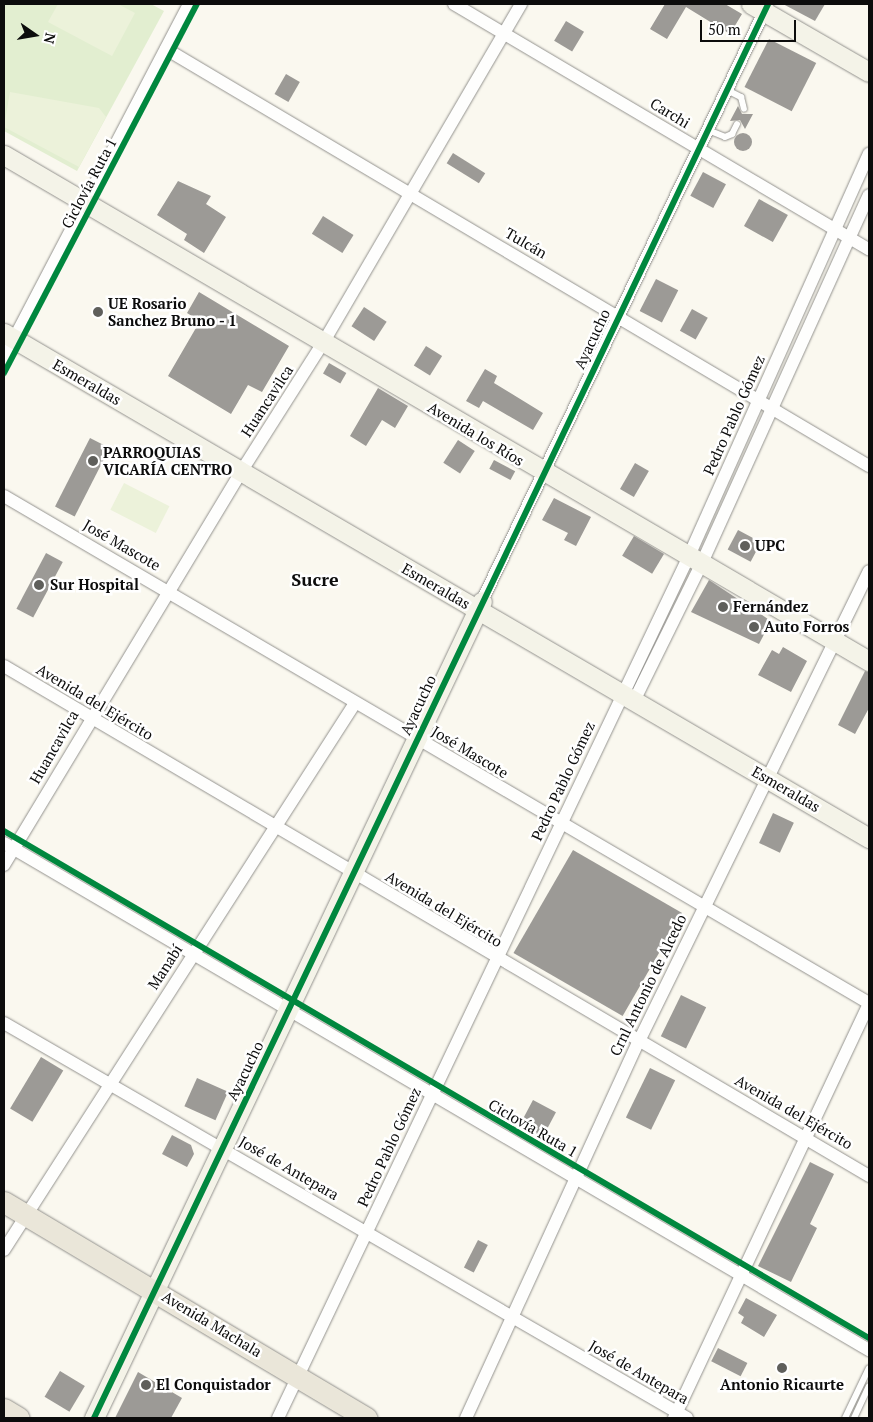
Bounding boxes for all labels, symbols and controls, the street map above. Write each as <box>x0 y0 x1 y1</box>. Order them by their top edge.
north arrow <box>10 10 60 60</box>
scale bar <box>703 10 799 42</box>
text: 50 m <box>708 19 741 39</box>
text: N <box>40 31 61 46</box>
street label: Carchi <box>647 94 693 132</box>
street label: Ciclovía Ruta 1 <box>58 135 120 231</box>
street label: Tulcán <box>502 224 550 262</box>
place label: UE Rosario Sanchez Bruno - 1 <box>108 294 238 329</box>
marker: UE Rosario Sanchez Bruno - 1 <box>92 306 104 318</box>
street label: Ayacucho <box>570 306 614 372</box>
street label: Pedro Pablo Gómez <box>699 352 769 478</box>
street label: Esmeraldas <box>50 355 124 409</box>
street label: Huancavilca <box>237 362 297 440</box>
street label: Avenida los Ríos <box>425 398 527 470</box>
place label: PARROQUIAS VICARÍA CENTRO <box>103 443 232 478</box>
marker: PARROQUIAS VICARÍA CENTRO <box>87 455 99 467</box>
street label: José Mascote <box>80 516 164 574</box>
place label: UPC <box>755 537 785 555</box>
marker: UPC <box>739 540 751 552</box>
street label: Esmeraldas <box>399 559 473 613</box>
district label: Sucre <box>291 568 339 590</box>
place label: Sur Hospital <box>50 576 139 594</box>
marker: Sur Hospital <box>32 578 46 592</box>
place label: Fernández <box>733 598 809 616</box>
marker: Fernández <box>717 601 729 613</box>
place label: Auto Forros <box>764 618 849 636</box>
marker: Auto Forros <box>748 621 760 633</box>
street label: Avenida del Ejército <box>33 660 157 744</box>
street label: Ayacucho <box>396 672 440 738</box>
street label: Huancavilca <box>26 707 82 787</box>
street label: Pedro Pablo Gómez <box>527 719 599 843</box>
street label: José Mascote <box>428 722 512 782</box>
street label: Esmeraldas <box>749 762 823 816</box>
street label: Avenida del Ejército <box>382 867 506 951</box>
street label: Crnl Antonio de Alcedo <box>606 911 690 1059</box>
street label: Manabí <box>144 941 186 993</box>
street label: Ayacucho <box>223 1038 267 1104</box>
street label: Avenida del Ejército <box>732 1071 856 1153</box>
street label: Pedro Pablo Gómez <box>353 1085 425 1209</box>
street label: Ciclovía Ruta 1 <box>485 1095 581 1161</box>
street label: José de Antepara <box>236 1132 342 1204</box>
street label: Avenida Machala <box>159 1287 265 1361</box>
street label: José de Antepara <box>586 1336 692 1408</box>
marker: Antonio Ricaurte <box>776 1362 788 1374</box>
place label: El Conquistador <box>156 1376 271 1394</box>
place label: Antonio Ricaurte <box>720 1376 844 1394</box>
marker: El Conquistador <box>140 1379 152 1391</box>

